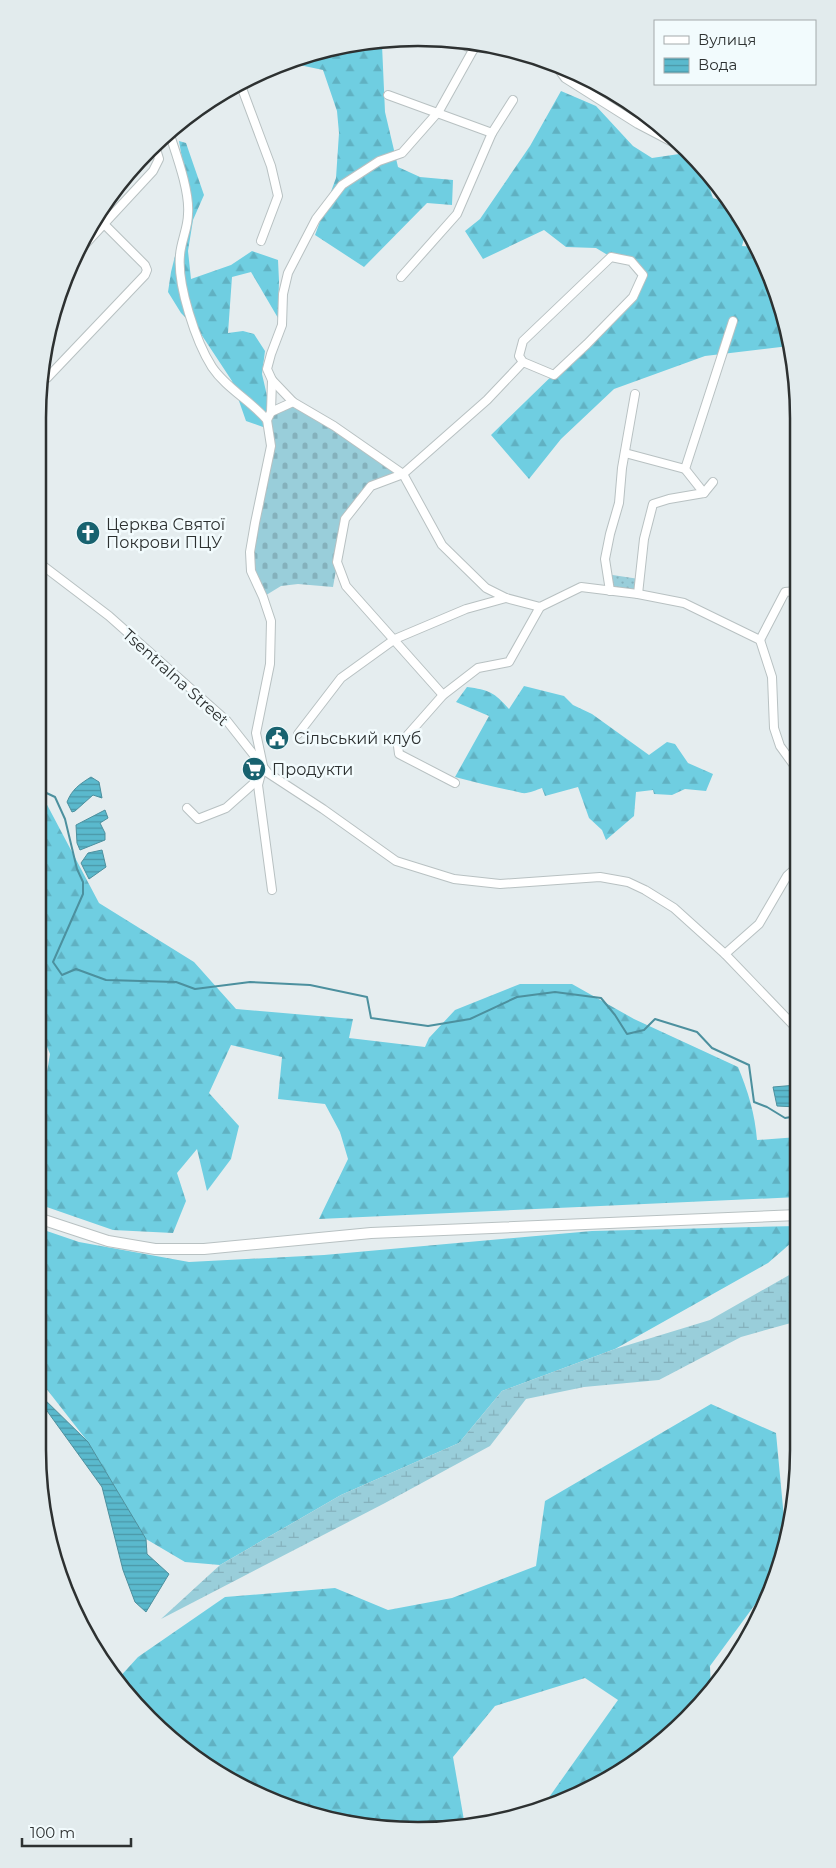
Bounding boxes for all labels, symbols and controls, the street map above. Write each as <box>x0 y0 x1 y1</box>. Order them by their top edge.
legend <box>654 20 816 85</box>
text: Вулиця <box>698 30 756 49</box>
text: Вода <box>698 55 737 74</box>
place label: Церква Святої Покрови ПЦУ <box>106 515 225 552</box>
church icon: Церква Святої Покрови ПЦУ <box>75 520 101 546</box>
street label: Tsentralna Street <box>119 625 233 730</box>
public building icon: Сільський клуб <box>264 725 290 751</box>
place label: Сільський клуб <box>294 729 421 748</box>
supermarket icon: Продукти <box>241 756 267 782</box>
place label: Продукти <box>272 760 353 779</box>
scale bar <box>22 1816 131 1848</box>
text: 100 m <box>30 1823 75 1842</box>

